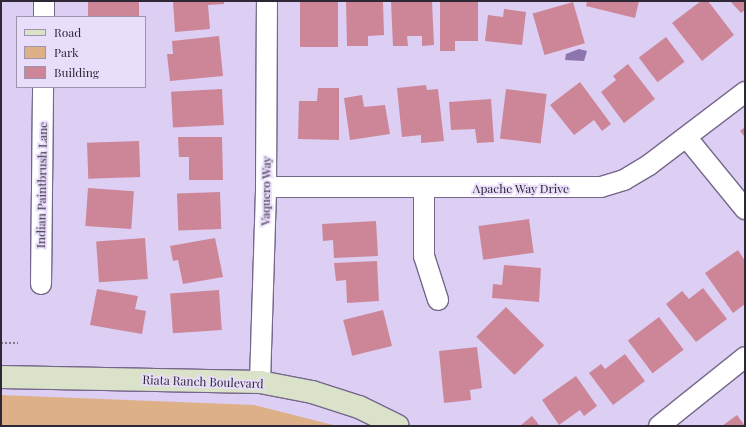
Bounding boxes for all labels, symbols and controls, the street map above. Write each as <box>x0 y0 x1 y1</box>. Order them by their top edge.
legend <box>16 16 146 88</box>
text: Road <box>54 24 81 40</box>
text: Park <box>54 44 79 60</box>
text: Building <box>54 64 99 80</box>
street label: Indian Paintbrush Lane <box>34 122 50 248</box>
street label: Vaquero Way <box>258 156 274 226</box>
street label: Apache Way Drive <box>472 182 570 196</box>
street label: Riata Ranch Boulevard <box>142 373 264 391</box>

